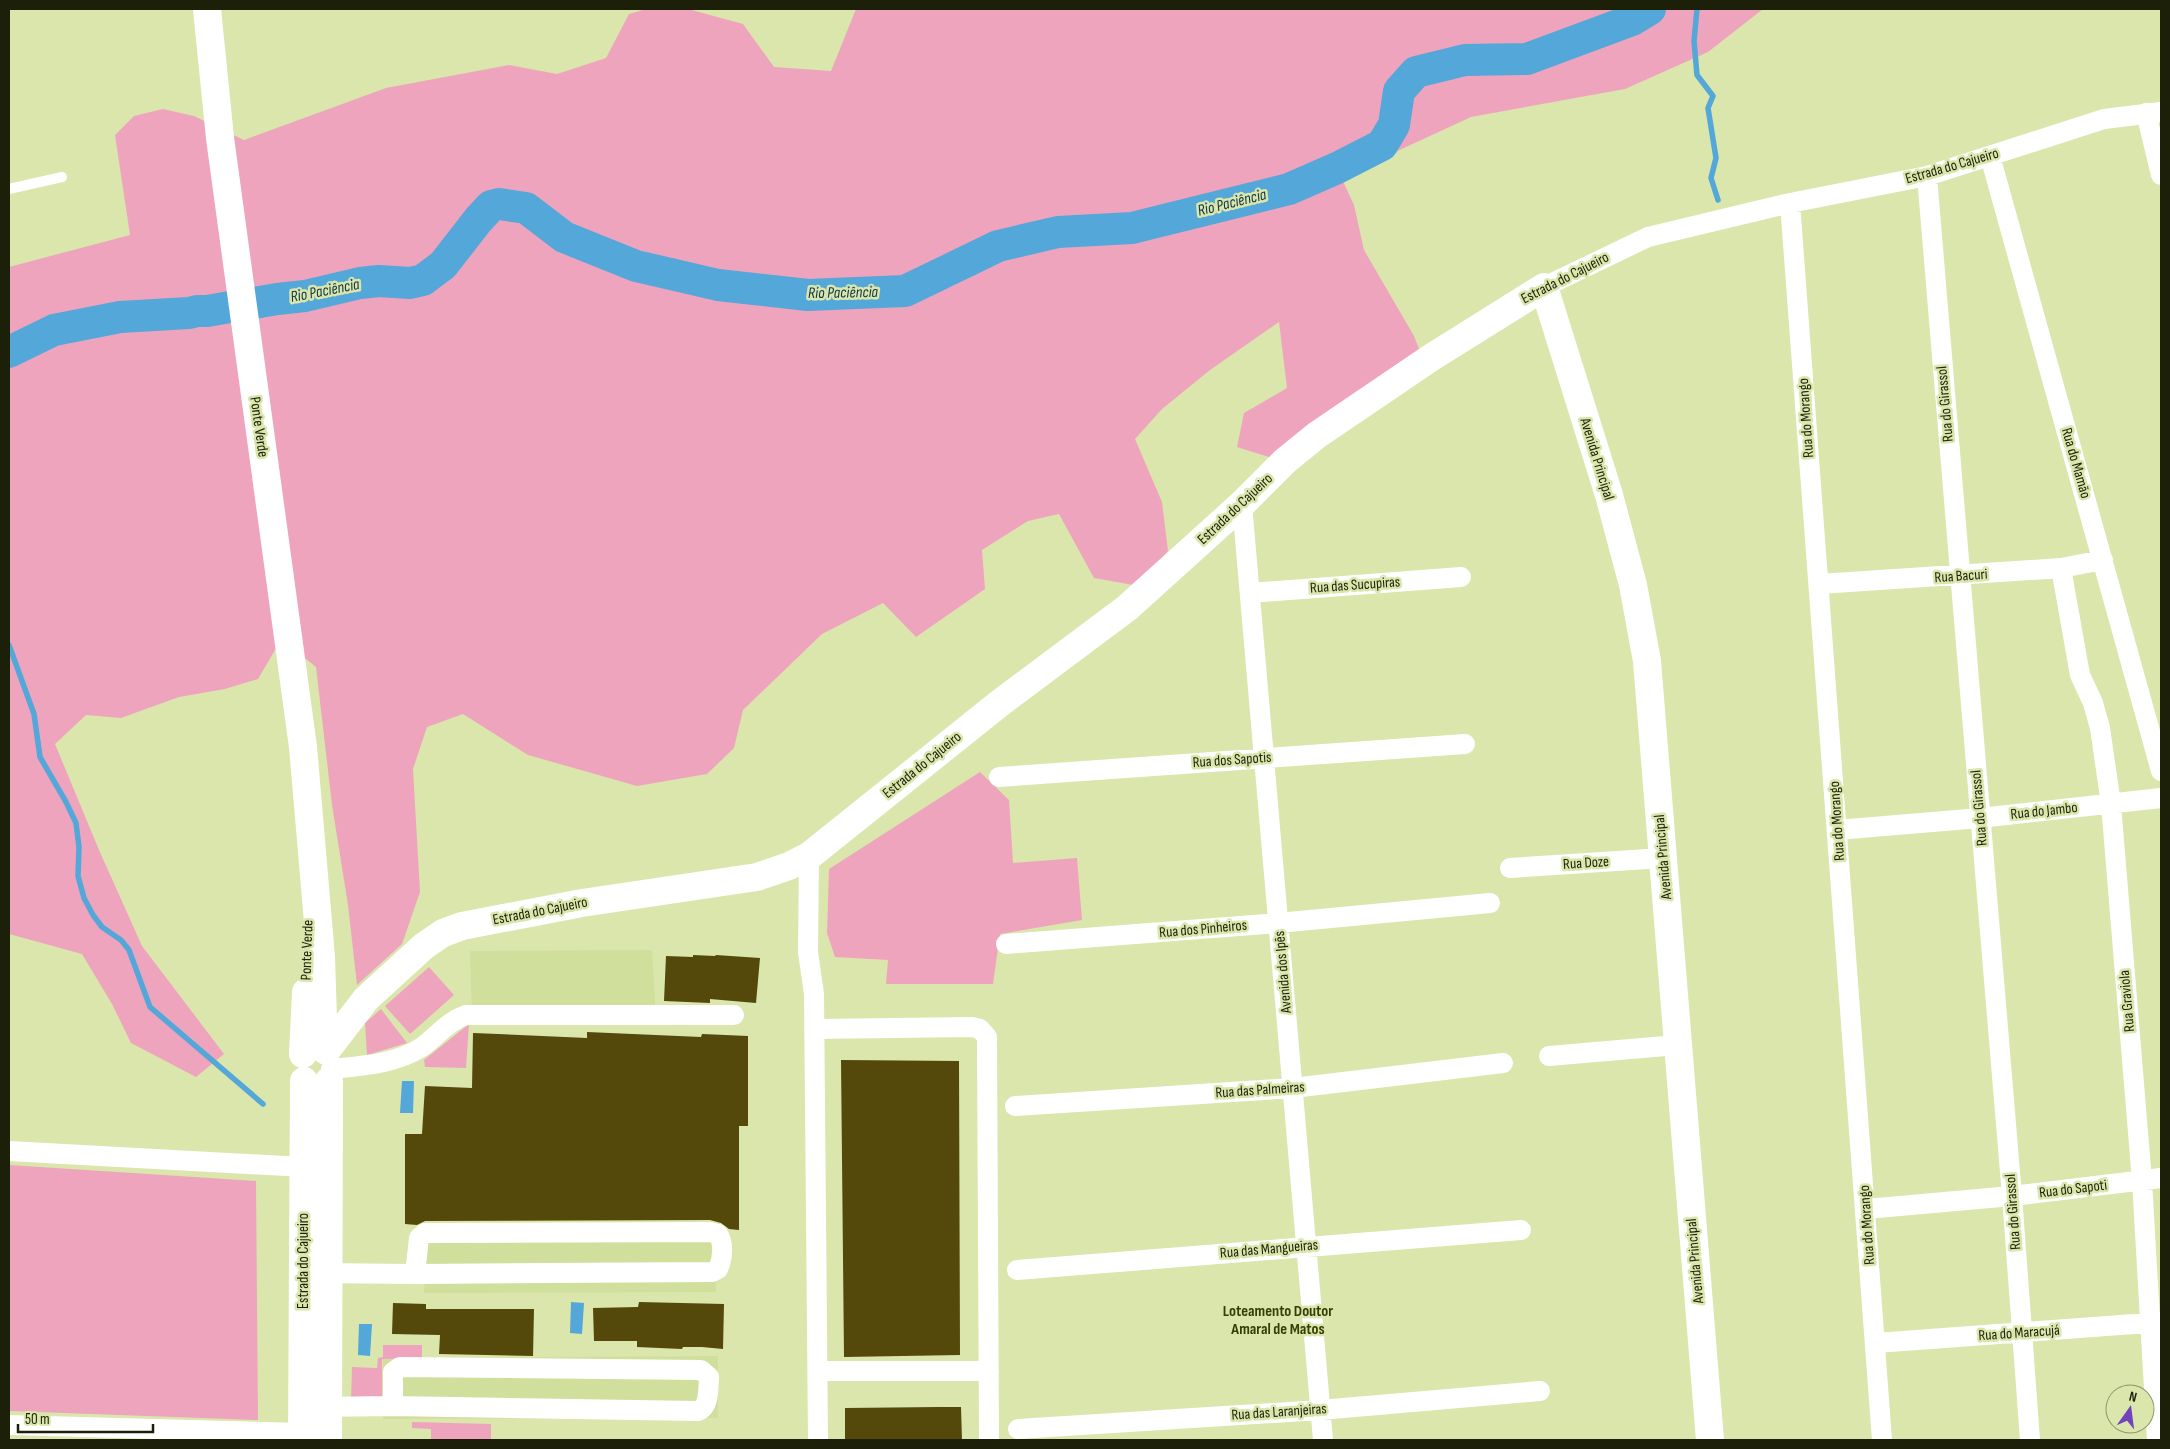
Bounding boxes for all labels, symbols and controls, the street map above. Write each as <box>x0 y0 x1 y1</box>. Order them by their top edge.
street label: Estrada do Cajueiro <box>1903 144 2001 188</box>
water label: Rio Paciência <box>1196 185 1269 221</box>
street label: Estrada do Cajueiro <box>1518 248 1612 308</box>
water label: Rio Paciência <box>289 275 362 307</box>
water label: Rio Paciência <box>808 283 879 303</box>
street label: Rua do Girassol <box>1932 365 1958 443</box>
street label: Rua do Morango <box>1794 378 1818 458</box>
street label: Ponte Verde <box>245 396 273 458</box>
street label: Avenida Principal <box>1575 415 1619 502</box>
street label: Rua do Mamão <box>2057 426 2095 500</box>
street label: Estrada do Cajueiro <box>1193 469 1277 549</box>
street label: Rua Bacuri <box>1934 565 1988 587</box>
street label: Rua das Sucupiras <box>1309 572 1401 598</box>
street label: Estrada do Cajueiro <box>879 727 965 803</box>
street label: Rua dos Sapotis <box>1192 748 1272 772</box>
street label: Rua do Girassol <box>1966 769 1992 847</box>
street label: Rua do Morango <box>1825 781 1849 861</box>
street label: Rua do Jambo <box>2010 798 2078 824</box>
street label: Avenida Principal <box>1650 814 1676 901</box>
street label: Rua Doze <box>1562 852 1610 874</box>
street label: Estrada do Cajueiro <box>491 893 589 929</box>
street label: Rua dos Pinheiros <box>1158 916 1248 942</box>
street label: Ponte Verde <box>296 919 318 981</box>
street label: Avenida dos Ipês <box>1270 930 1296 1015</box>
street label: Rua Graviola <box>2115 969 2139 1033</box>
street label: Rua das Palmeiras <box>1215 1077 1305 1103</box>
street label: Rua do Girassol <box>2001 1173 2025 1251</box>
street label: Rua do Sapoti <box>2038 1175 2108 1203</box>
street label: Rua do Morango <box>1855 1185 1879 1265</box>
street label: Estrada do Cajueiro <box>294 1213 313 1309</box>
street label: Avenida Principal <box>1682 1218 1708 1305</box>
street label: Rua das Mangueiras <box>1219 1235 1319 1263</box>
district label: Loteamento Doutor Amaral de Matos <box>1223 1302 1333 1339</box>
street label: Rua do Maracujá <box>1978 1321 2061 1345</box>
north arrow <box>2105 1384 2155 1434</box>
text: N <box>2127 1388 2139 1406</box>
street label: Rua das Laranjeiras <box>1231 1399 1327 1425</box>
scale bar <box>18 1402 152 1434</box>
text: 50 m <box>25 1410 50 1429</box>

